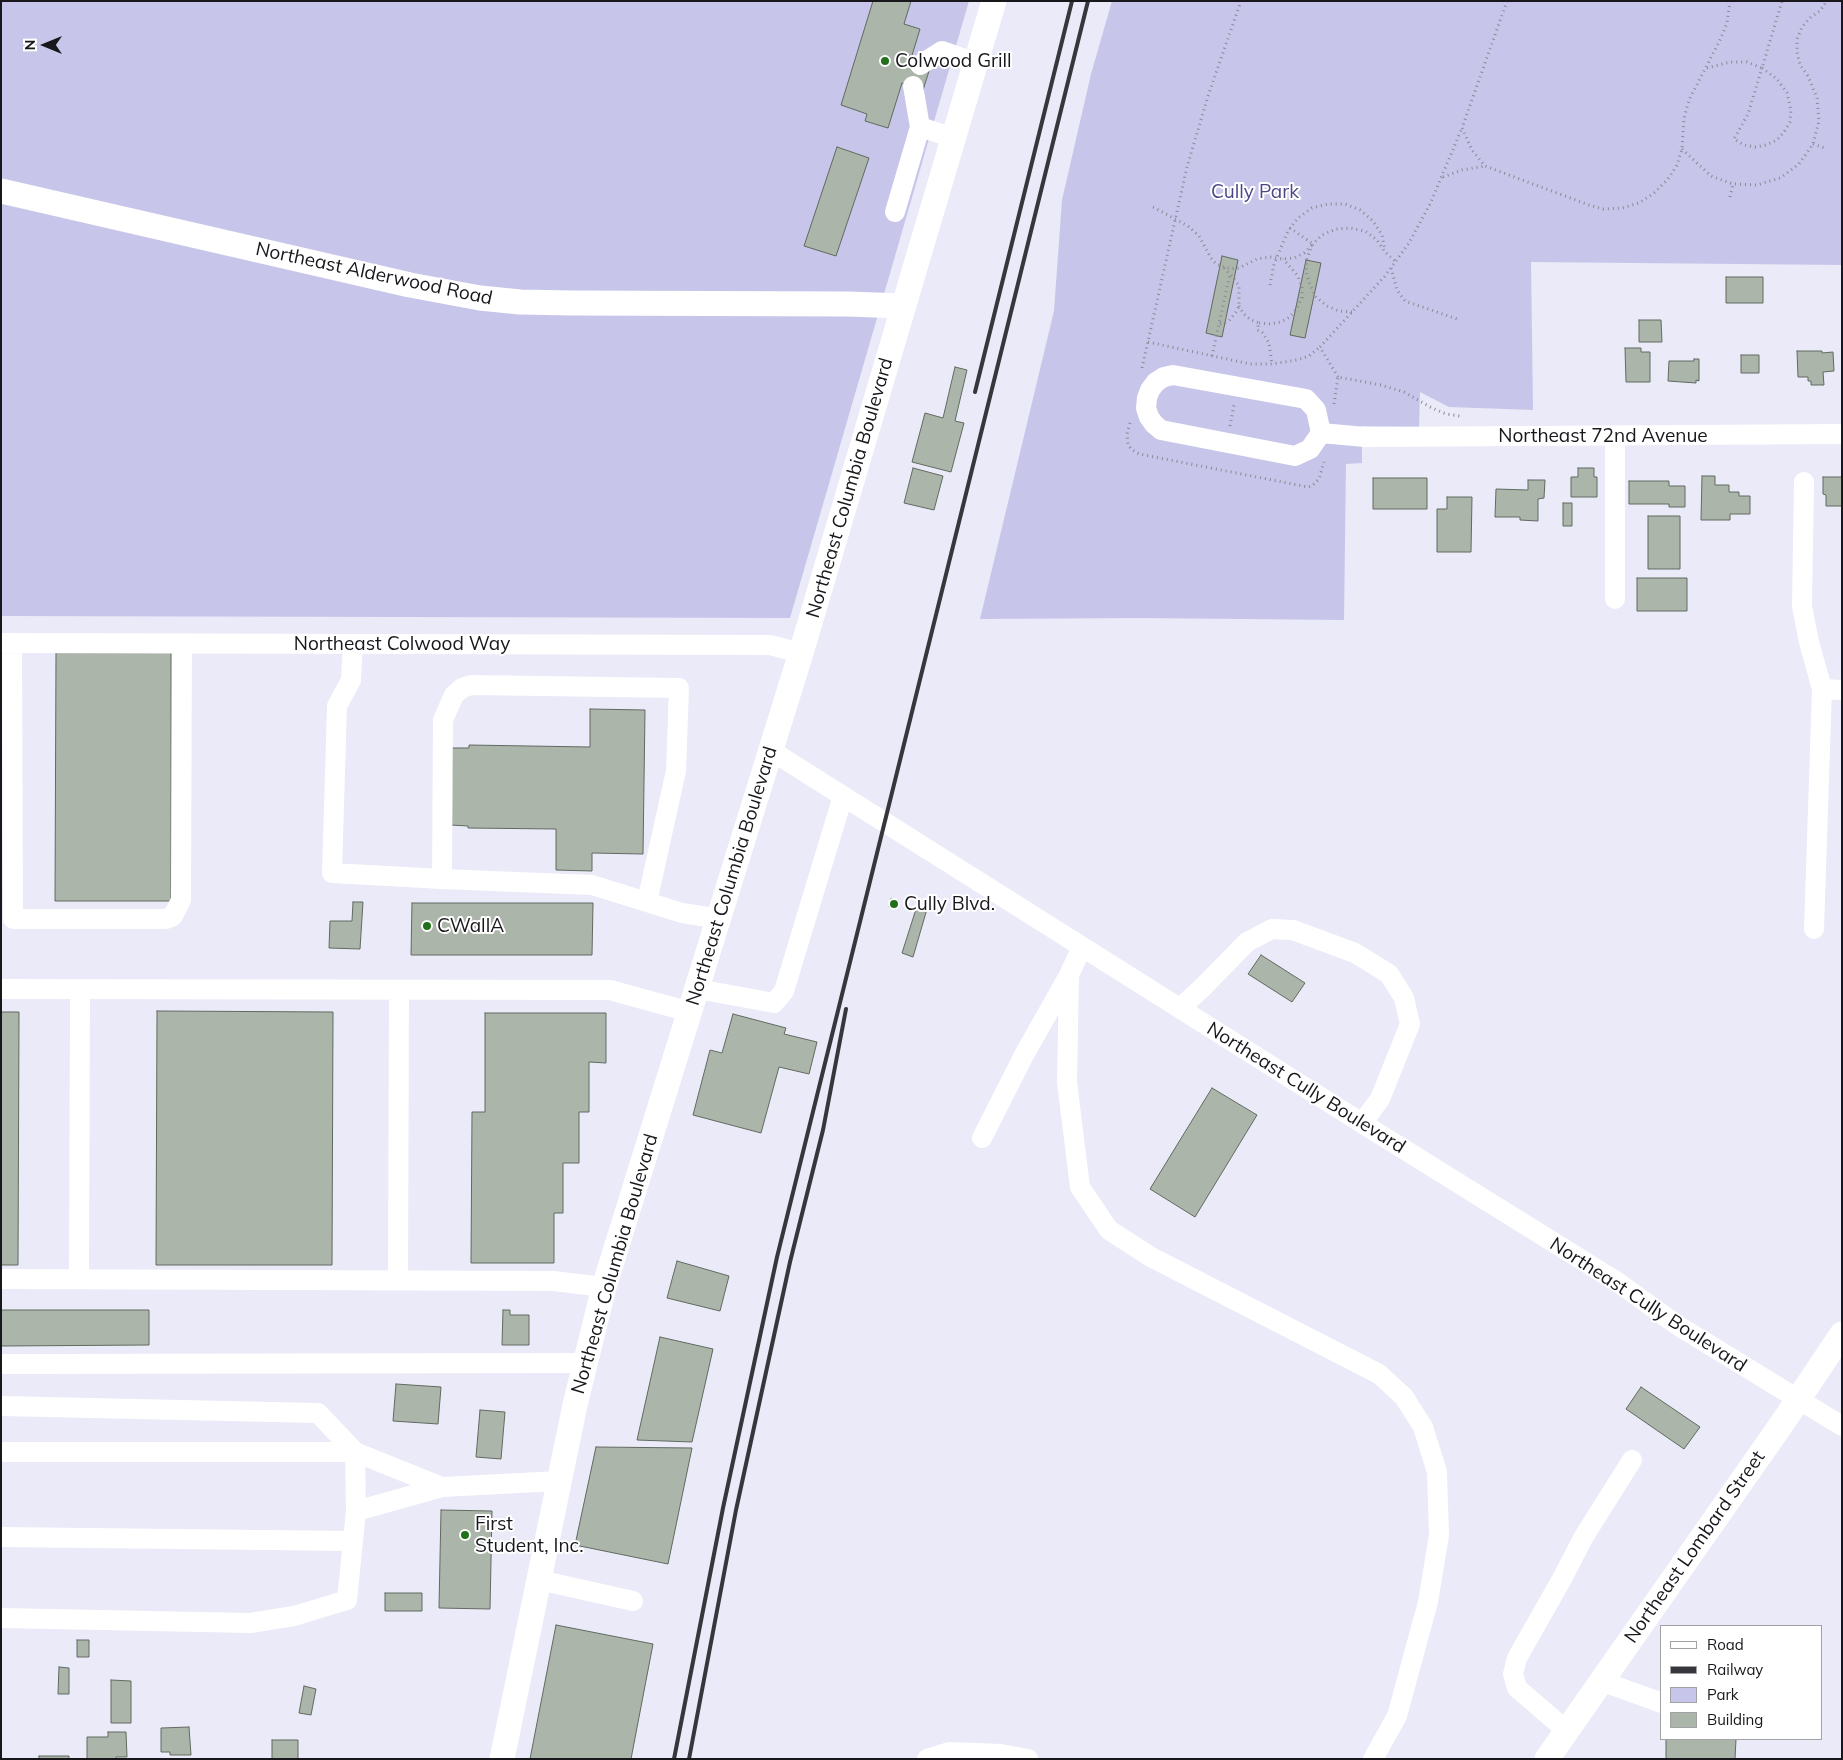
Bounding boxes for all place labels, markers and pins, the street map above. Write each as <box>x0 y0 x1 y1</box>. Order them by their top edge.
place label: Colwood Grill <box>895 50 1011 72</box>
marker: Colwood Grill <box>879 55 891 67</box>
place label: Cully Blvd. <box>904 893 995 915</box>
marker: Cully Blvd. <box>888 898 900 910</box>
place label: CWallA <box>437 915 504 937</box>
marker: CWallA <box>421 920 433 932</box>
place label: First Student, Inc. <box>475 1513 583 1557</box>
marker: First Student, Inc. <box>459 1529 471 1541</box>

